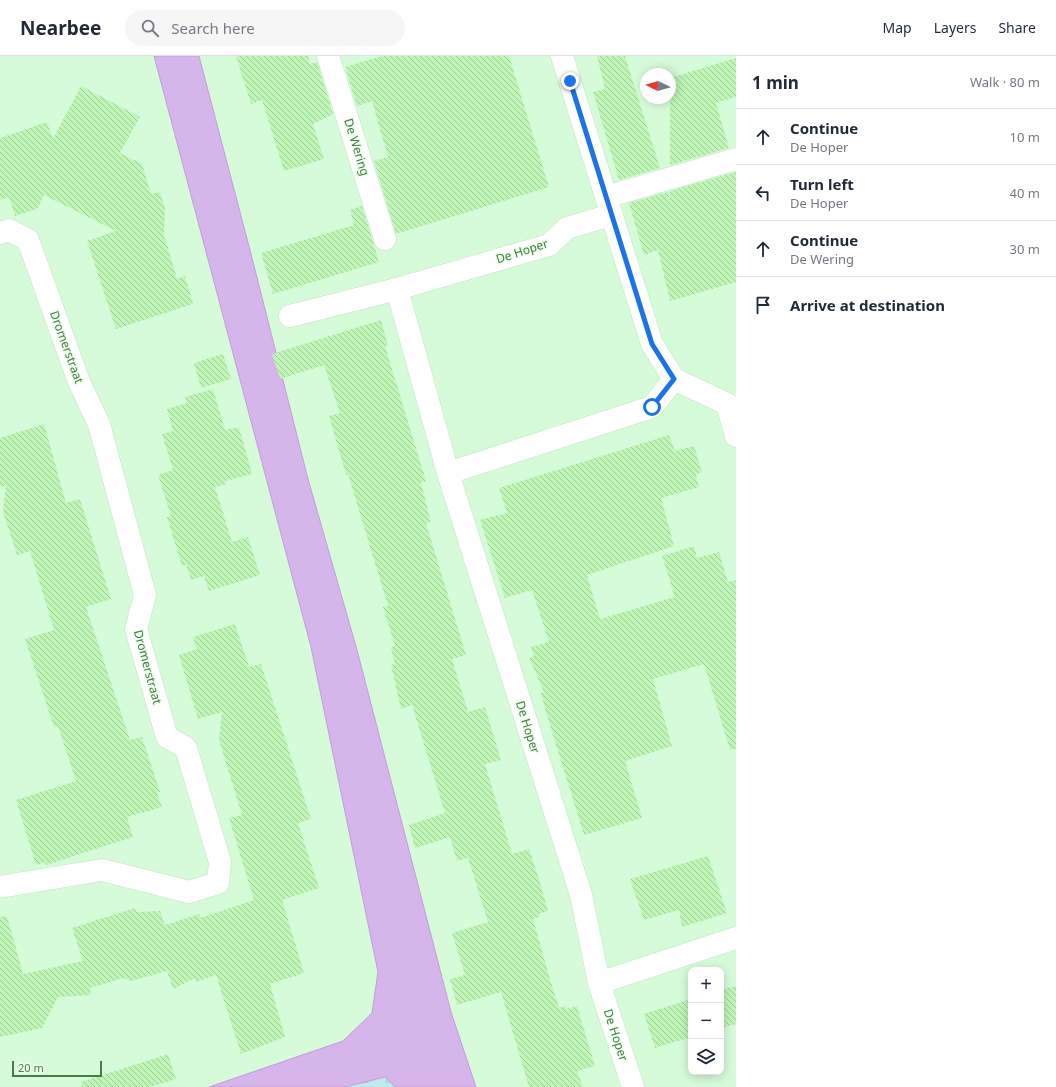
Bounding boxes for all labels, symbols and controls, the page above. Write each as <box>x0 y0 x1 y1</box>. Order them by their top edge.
search box <box>125 10 405 46</box>
text: Nearbee <box>20 15 101 41</box>
icon: search <box>139 17 161 39</box>
text: Search here <box>171 18 255 38</box>
text: Map <box>883 18 912 37</box>
text: Layers <box>934 18 976 37</box>
text: Share <box>998 18 1036 37</box>
north arrow <box>640 68 676 104</box>
text: 1 min <box>752 71 799 94</box>
route end <box>561 72 579 90</box>
text: Walk · 80 m <box>970 73 1040 91</box>
street label: De Wering <box>340 116 374 178</box>
text: Continue <box>790 118 858 138</box>
icon: ahead <box>752 126 774 148</box>
text: 10 m <box>1010 128 1040 146</box>
text: De Hoper <box>790 138 848 156</box>
text: Turn left <box>790 174 854 194</box>
icon: left <box>752 182 774 204</box>
text: 40 m <box>1010 184 1040 202</box>
text: De Hoper <box>790 194 848 212</box>
text: Continue <box>790 230 858 250</box>
street label: De Hoper <box>494 235 550 267</box>
icon: ahead <box>752 238 774 260</box>
text: 30 m <box>1010 240 1040 258</box>
text: De Wering <box>790 250 854 268</box>
icon: arrive <box>752 294 774 316</box>
text: Arrive at destination <box>790 295 945 315</box>
street label: Dromerstraat <box>46 308 88 386</box>
route start <box>643 398 661 416</box>
street label: Dromerstraat <box>130 628 166 707</box>
street label: De Hoper <box>512 699 544 755</box>
map controls <box>688 967 724 1075</box>
button: + <box>688 967 724 1003</box>
button: − <box>688 1003 724 1039</box>
street label: De Hoper <box>600 1007 632 1063</box>
button: layers <box>688 1039 724 1075</box>
scale bar <box>12 1059 102 1078</box>
text: 20 m <box>18 1060 44 1075</box>

